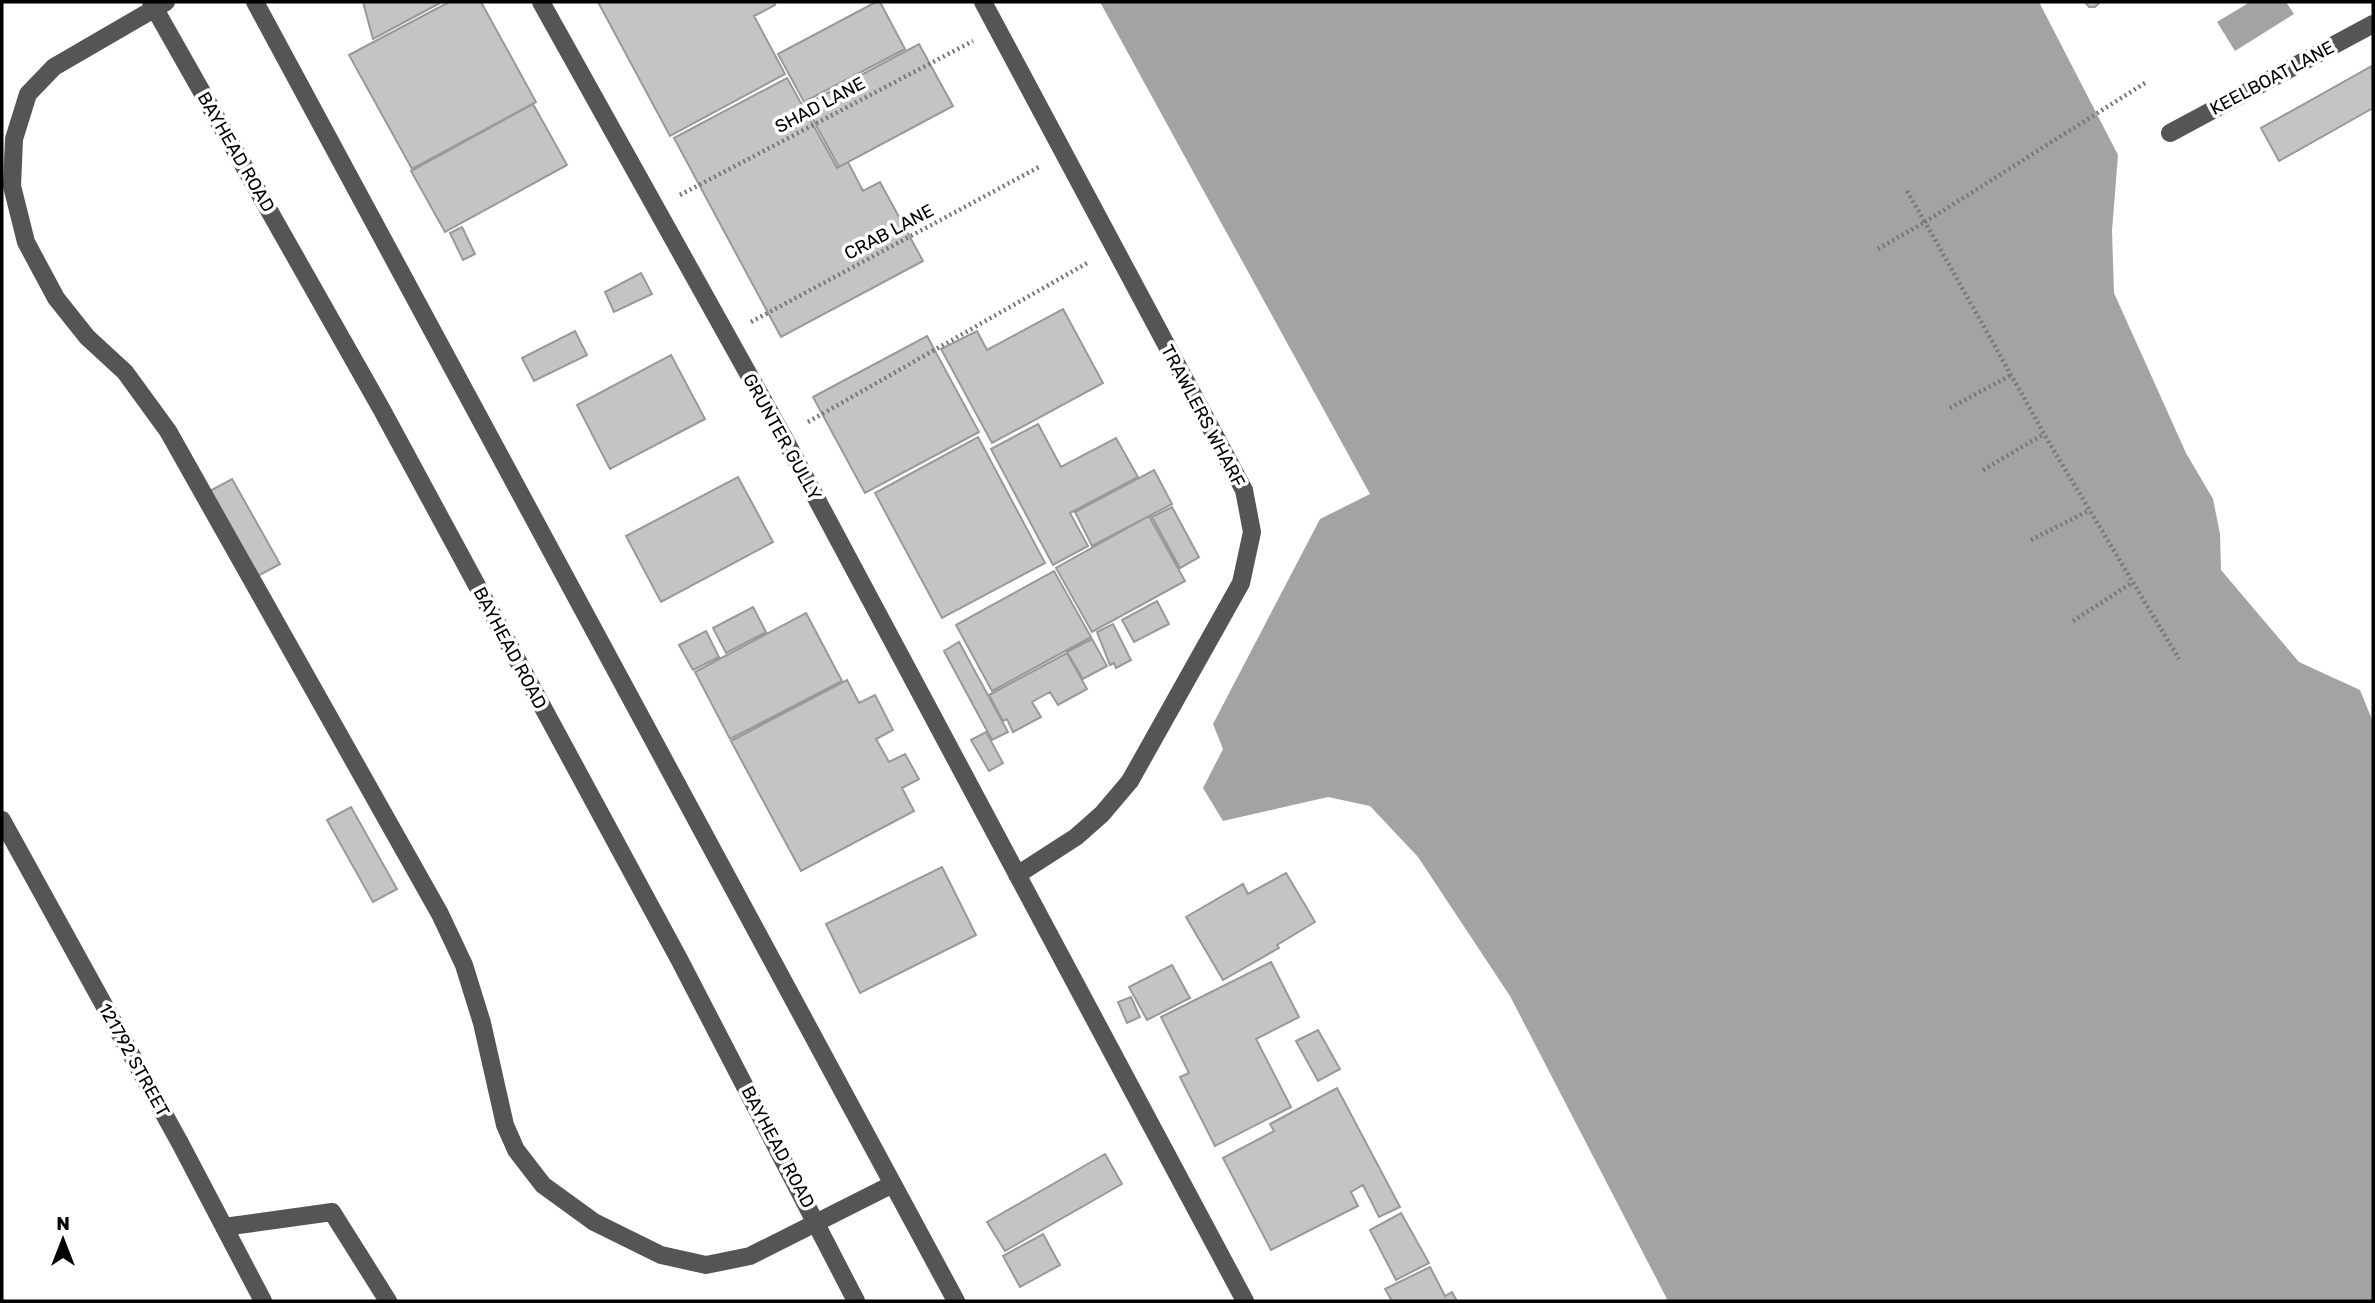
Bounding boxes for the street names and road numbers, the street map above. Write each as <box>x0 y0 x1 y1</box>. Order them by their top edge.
street label: KEELBOAT LANE <box>2206 36 2338 120</box>
street label: SHAD LANE <box>771 72 869 138</box>
street label: BAYHEAD ROAD <box>193 88 279 216</box>
street label: CRAB LANE <box>841 199 937 265</box>
street label: TRAWLERS WHARF <box>1156 341 1250 491</box>
street label: GRUNTER GULLY <box>738 370 826 505</box>
street label: BAYHEAD ROAD <box>469 583 551 713</box>
street label: 121792 STREET <box>94 999 174 1121</box>
street label: BAYHEAD ROAD <box>737 1082 819 1212</box>

